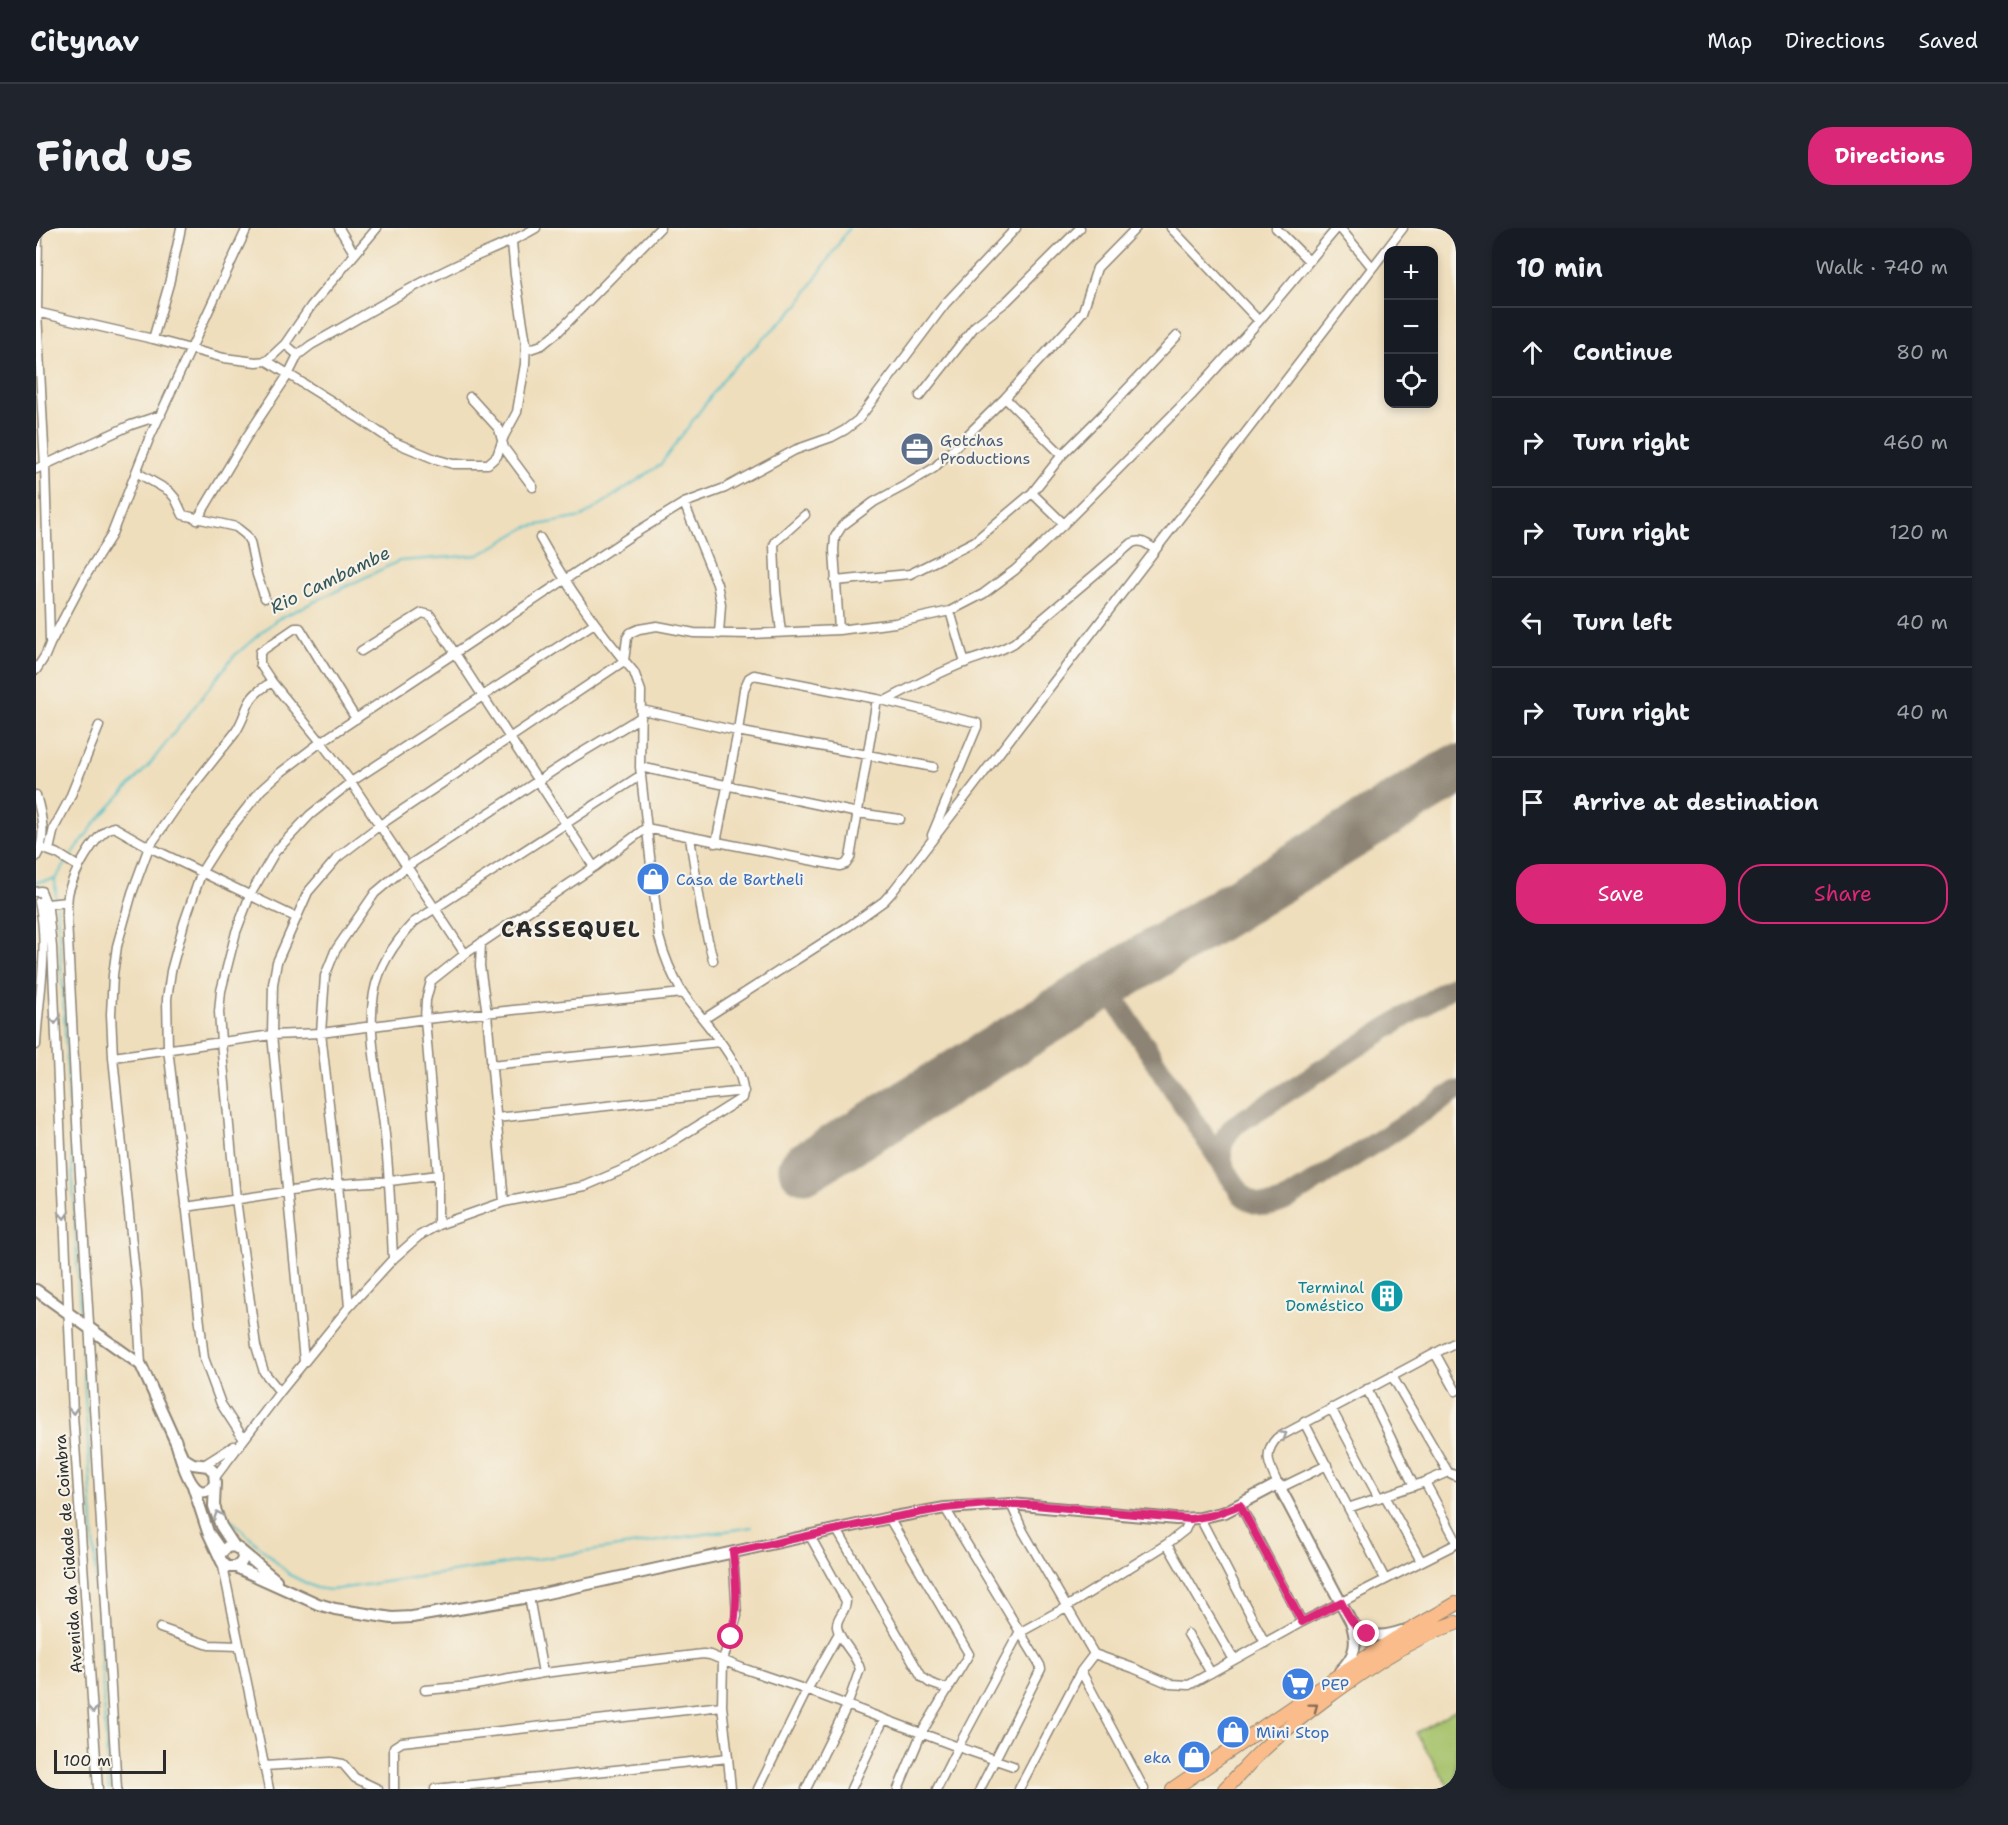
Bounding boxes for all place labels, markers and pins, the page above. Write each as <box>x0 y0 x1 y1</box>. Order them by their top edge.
place label: Gotchas Productions <box>940 430 1030 469</box>
office icon: Gotchas Productions <box>899 431 935 467</box>
shop icon: Casa de Bartheli <box>635 861 671 897</box>
place label: Casa de Bartheli <box>676 869 804 890</box>
place label: Terminal Doméstico <box>1285 1277 1364 1316</box>
building icon: Terminal Doméstico <box>1369 1278 1405 1314</box>
supermarket icon: PEP <box>1280 1666 1316 1702</box>
place label: PEP <box>1321 1674 1349 1695</box>
shop icon: Mini Stop <box>1215 1714 1251 1750</box>
place label: Mini Stop <box>1256 1722 1329 1743</box>
shop icon: eka <box>1176 1739 1212 1775</box>
place label: eka <box>1143 1747 1171 1768</box>

